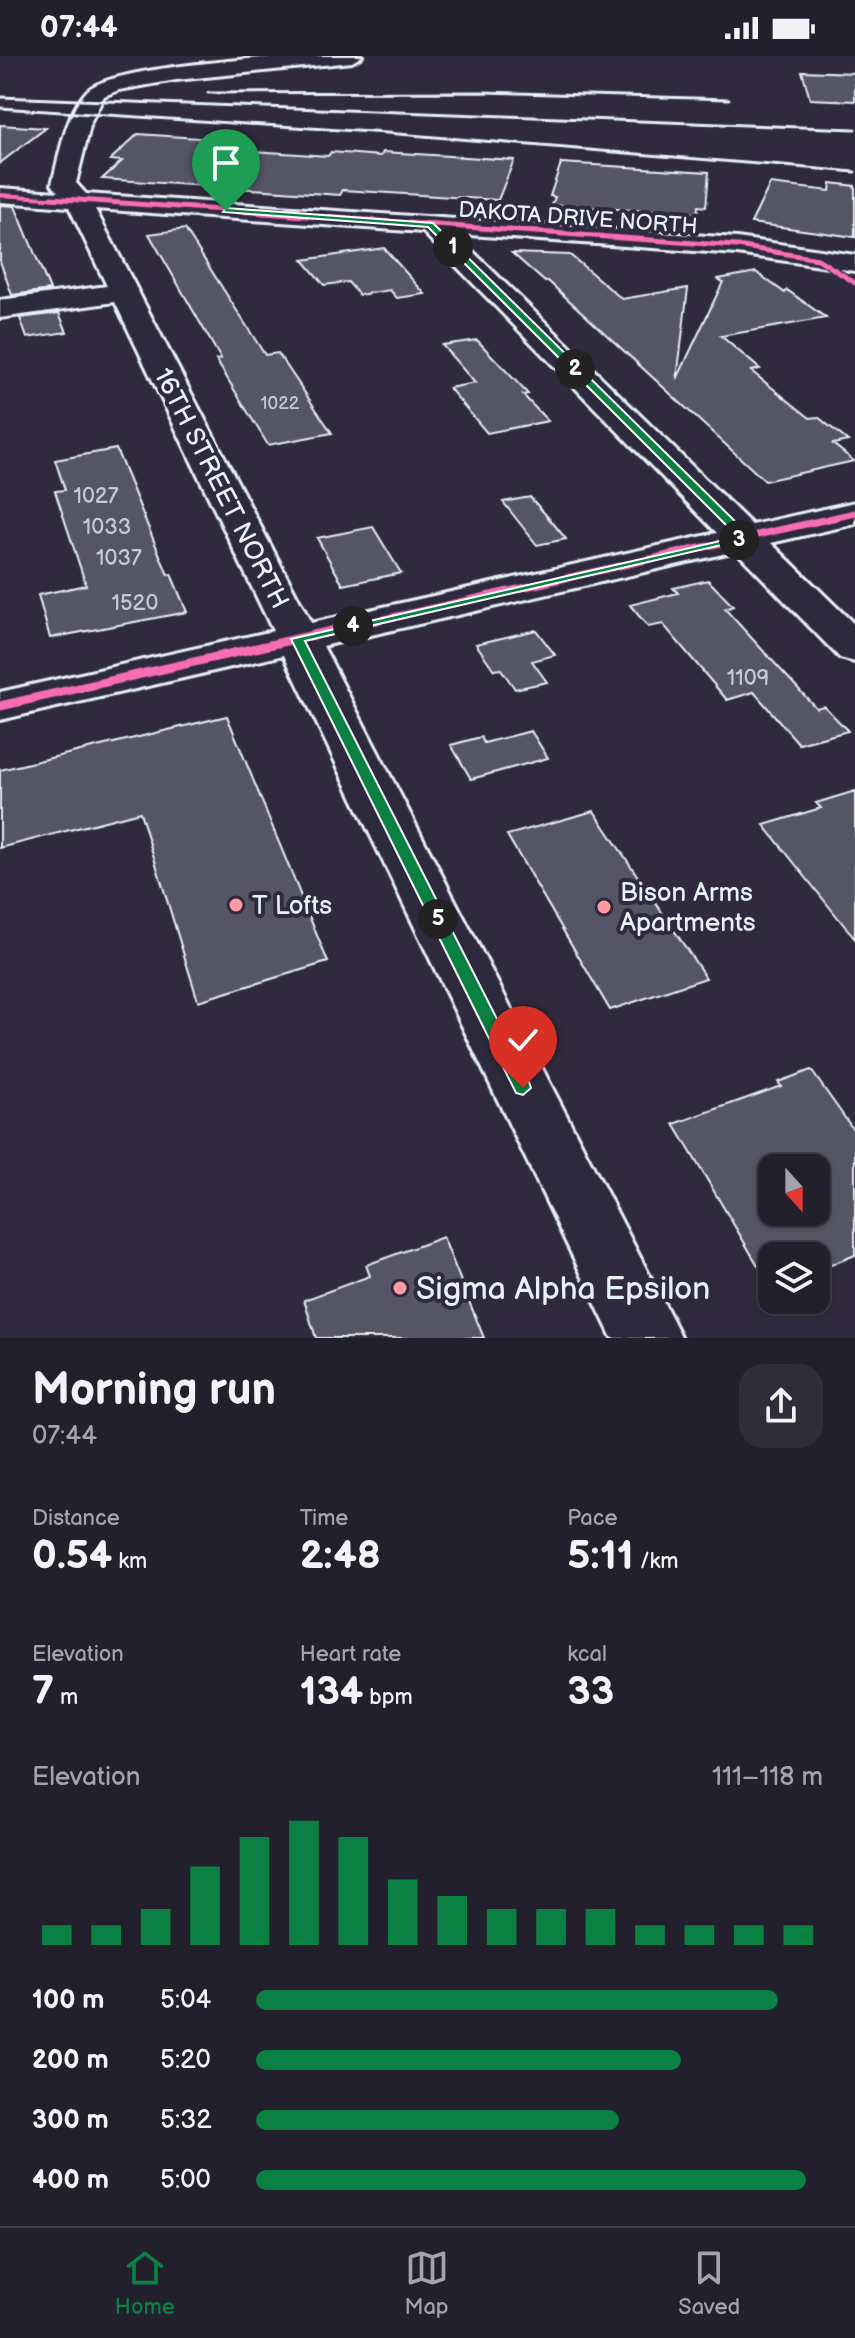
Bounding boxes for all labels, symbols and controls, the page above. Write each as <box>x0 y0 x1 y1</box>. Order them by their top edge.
text: 07:44 <box>40 10 118 46</box>
pin <box>192 129 260 211</box>
icon: arrive <box>204 141 248 185</box>
street label: DAKOTA DRIVE NORTH <box>457 197 698 240</box>
pin: 1 <box>433 227 473 267</box>
text: 1 <box>448 233 458 260</box>
pin: 2 <box>555 349 595 389</box>
text: 2 <box>568 355 582 382</box>
street label: 16TH STREET NORTH <box>147 363 295 614</box>
house number: 1022 <box>261 393 300 414</box>
house number: 1027 <box>73 483 119 510</box>
house number: 1033 <box>83 514 131 541</box>
pin: 3 <box>719 520 759 560</box>
text: 3 <box>733 526 745 553</box>
house number: 1037 <box>96 545 142 572</box>
house number: 1520 <box>111 590 159 617</box>
pin: 4 <box>333 606 373 646</box>
text: 4 <box>347 612 359 639</box>
house number: 1109 <box>727 665 769 692</box>
place label: Bison Arms Apartments <box>620 878 756 939</box>
place label: T Lofts <box>252 891 332 922</box>
marker: T Lofts <box>227 896 245 914</box>
marker: Bison Arms Apartments <box>595 898 613 916</box>
pin: 5 <box>418 899 458 939</box>
text: 5 <box>432 905 444 932</box>
pin <box>489 1006 557 1088</box>
icon: check <box>501 1018 545 1062</box>
north arrow <box>758 1154 830 1226</box>
map controls <box>758 1154 830 1314</box>
button: layers <box>758 1242 830 1314</box>
place label: Sigma Alpha Epsilon <box>416 1270 710 1309</box>
marker: Sigma Alpha Epsilon <box>391 1279 409 1297</box>
text: Morning run <box>32 1364 276 1417</box>
button: share <box>739 1364 823 1448</box>
text: 07:44 <box>32 1421 97 1452</box>
text: Distance <box>32 1505 120 1532</box>
text: Time <box>300 1505 348 1532</box>
text: Pace <box>567 1505 618 1532</box>
text: 0.54 <box>32 1532 112 1580</box>
text: 2:48 <box>300 1532 381 1580</box>
text: 5:11 <box>567 1532 634 1580</box>
text: km <box>112 1548 147 1575</box>
text: /km <box>634 1548 679 1575</box>
text: Elevation <box>32 1641 124 1668</box>
text: Heart rate <box>300 1641 401 1668</box>
text: kcal <box>567 1641 607 1668</box>
text: 7 <box>32 1668 54 1716</box>
text: 134 <box>300 1668 363 1716</box>
text: 33 <box>567 1668 614 1716</box>
text: m <box>54 1684 78 1711</box>
text: bpm <box>363 1684 413 1711</box>
text: Elevation <box>32 1762 140 1793</box>
text: 111–118 m <box>712 1762 823 1793</box>
text: 100 m <box>32 1985 105 2016</box>
text: 5:04 <box>160 1985 211 2016</box>
text: 200 m <box>32 2045 109 2076</box>
text: 5:20 <box>160 2045 211 2076</box>
text: 300 m <box>32 2105 109 2136</box>
text: 5:32 <box>160 2105 211 2136</box>
text: 400 m <box>32 2165 109 2196</box>
text: 5:00 <box>160 2165 211 2196</box>
tab: Home <box>115 2246 175 2321</box>
tab: Map <box>404 2246 449 2321</box>
tab: Saved <box>678 2246 740 2321</box>

